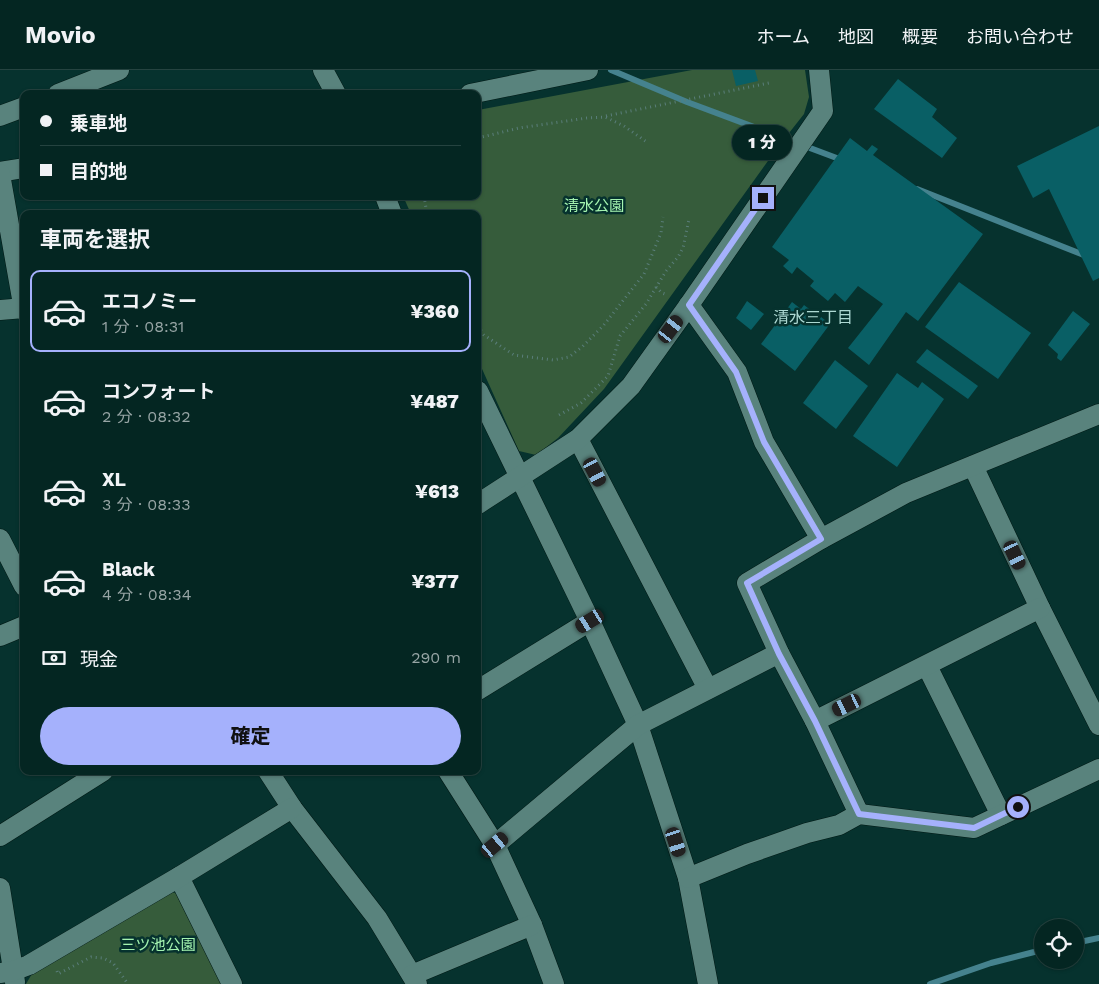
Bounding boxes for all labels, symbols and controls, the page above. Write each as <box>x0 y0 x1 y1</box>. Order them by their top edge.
text: Movio <box>25 21 96 49</box>
text: ホーム <box>757 26 810 47</box>
text: 地図 <box>838 26 874 47</box>
text: 概要 <box>902 26 938 47</box>
text: お問い合わせ <box>966 26 1074 47</box>
text: 乗車地 <box>70 112 127 135</box>
callout: 1 分 <box>733 126 793 160</box>
text: 1 分 <box>748 133 776 152</box>
text: 目的地 <box>70 160 127 183</box>
route end <box>752 187 774 209</box>
park label: 清水公園 <box>564 197 624 215</box>
text: 車両を選択 <box>40 227 150 252</box>
icon: car <box>42 289 87 334</box>
text: エコノミー <box>102 290 197 313</box>
text: ¥360 <box>411 300 459 323</box>
district label: 清水三丁目 <box>773 308 853 327</box>
car <box>655 313 686 345</box>
text: 1 分 · 08:31 <box>102 317 184 336</box>
icon: car <box>42 379 87 424</box>
text: コンフォート <box>102 380 215 403</box>
text: ¥487 <box>410 390 459 413</box>
text: 2 分 · 08:32 <box>102 407 191 426</box>
car <box>581 455 608 489</box>
text: XL <box>102 468 126 491</box>
icon: car <box>42 469 87 514</box>
text: ¥613 <box>415 480 459 503</box>
text: 3 分 · 08:33 <box>102 495 191 514</box>
car <box>1001 538 1028 572</box>
text: Black <box>102 558 155 581</box>
icon: car <box>42 559 87 604</box>
text: ¥377 <box>411 570 459 593</box>
text: 4 分 · 08:34 <box>102 585 191 604</box>
car <box>573 607 606 635</box>
icon: cash <box>40 644 68 672</box>
text: 現金 <box>80 648 118 671</box>
text: 290 m <box>411 648 461 667</box>
car <box>830 692 863 718</box>
button: 確定 <box>40 707 461 765</box>
route start <box>1007 796 1029 818</box>
car <box>664 825 687 859</box>
car <box>478 830 511 860</box>
map controls <box>1034 919 1084 969</box>
button: locate <box>1034 919 1084 969</box>
park label: 三ツ池公園 <box>120 936 196 954</box>

